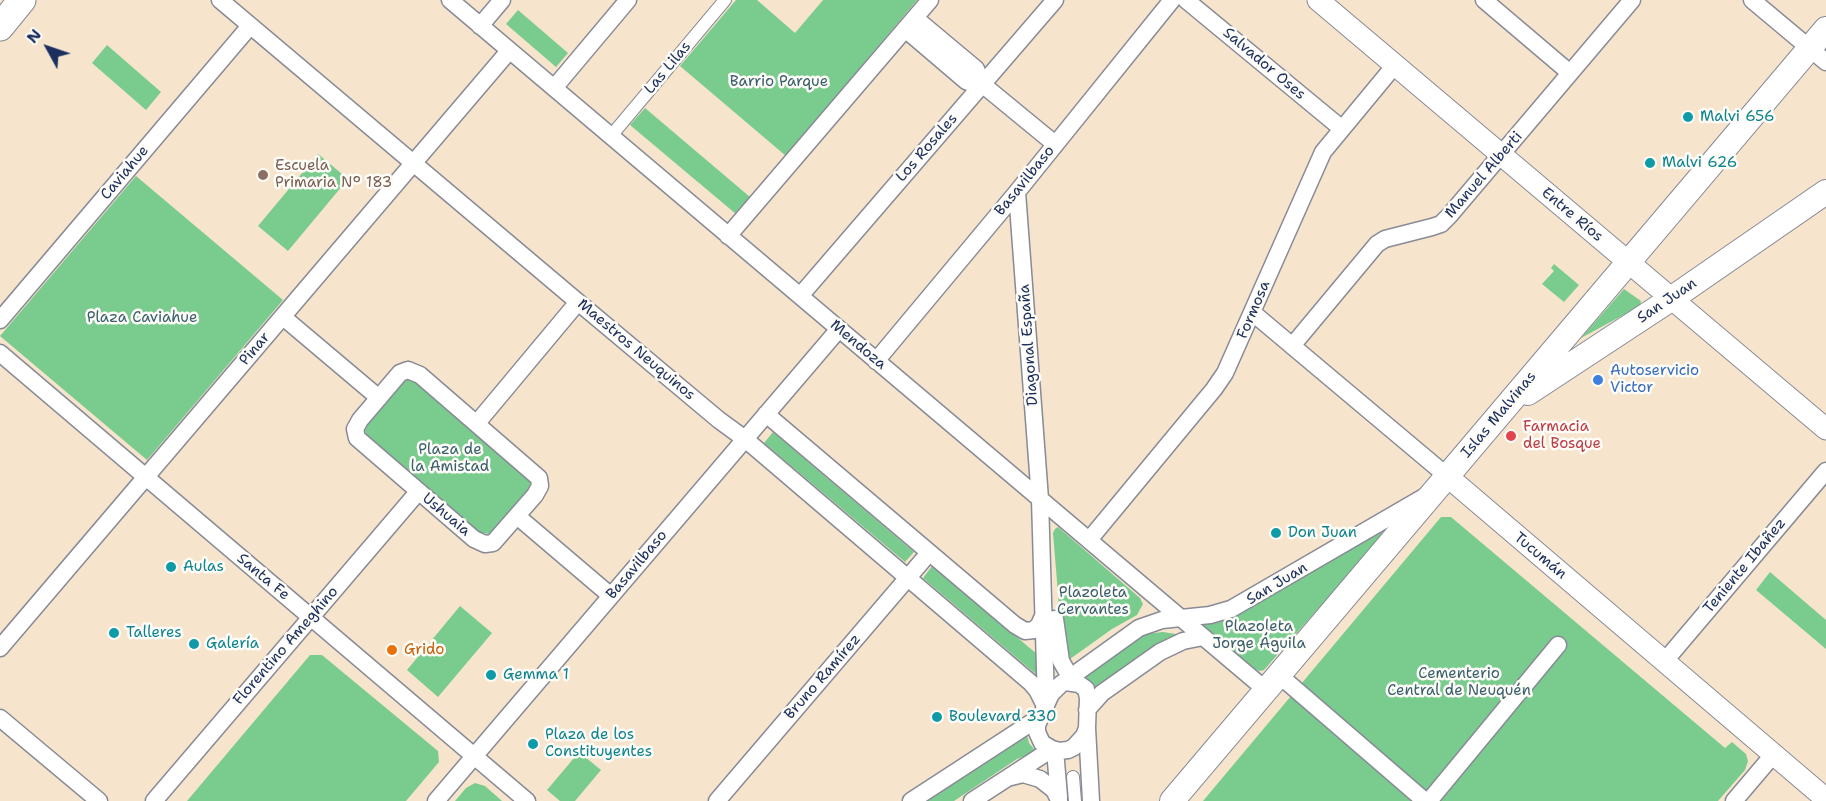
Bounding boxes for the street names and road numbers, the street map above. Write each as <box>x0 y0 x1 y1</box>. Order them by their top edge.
street label: Salvador Oses <box>1219 24 1309 104</box>
street label: Las Lilas <box>641 38 695 98</box>
street label: Los Rosales <box>892 110 962 186</box>
street label: Manuel Alberti <box>1441 128 1527 222</box>
street label: Caviahue <box>97 142 153 204</box>
street label: Basavilbaso <box>991 142 1059 220</box>
street label: Entre Ríos <box>1538 184 1606 246</box>
street label: San Juan <box>1634 275 1700 327</box>
street label: Formosa <box>1234 278 1274 342</box>
street label: Diagonal España <box>1016 284 1042 406</box>
street label: Maestros Neuquinos <box>573 295 699 405</box>
street label: Mendoza <box>826 316 890 374</box>
street label: Pinar <box>236 329 274 369</box>
street label: Islas Malvinas <box>1458 368 1540 462</box>
street label: Ushuaia <box>418 490 474 540</box>
street label: Teniente Ibañez <box>1700 515 1790 617</box>
street label: Basavilbaso <box>603 527 671 603</box>
street label: Tucumán <box>1510 529 1570 583</box>
street label: Santa Fe <box>233 550 293 604</box>
street label: San Juan <box>1243 559 1311 609</box>
street label: Florentino Ameghino <box>230 583 342 709</box>
street label: Bruno Ramírez <box>781 631 865 723</box>

